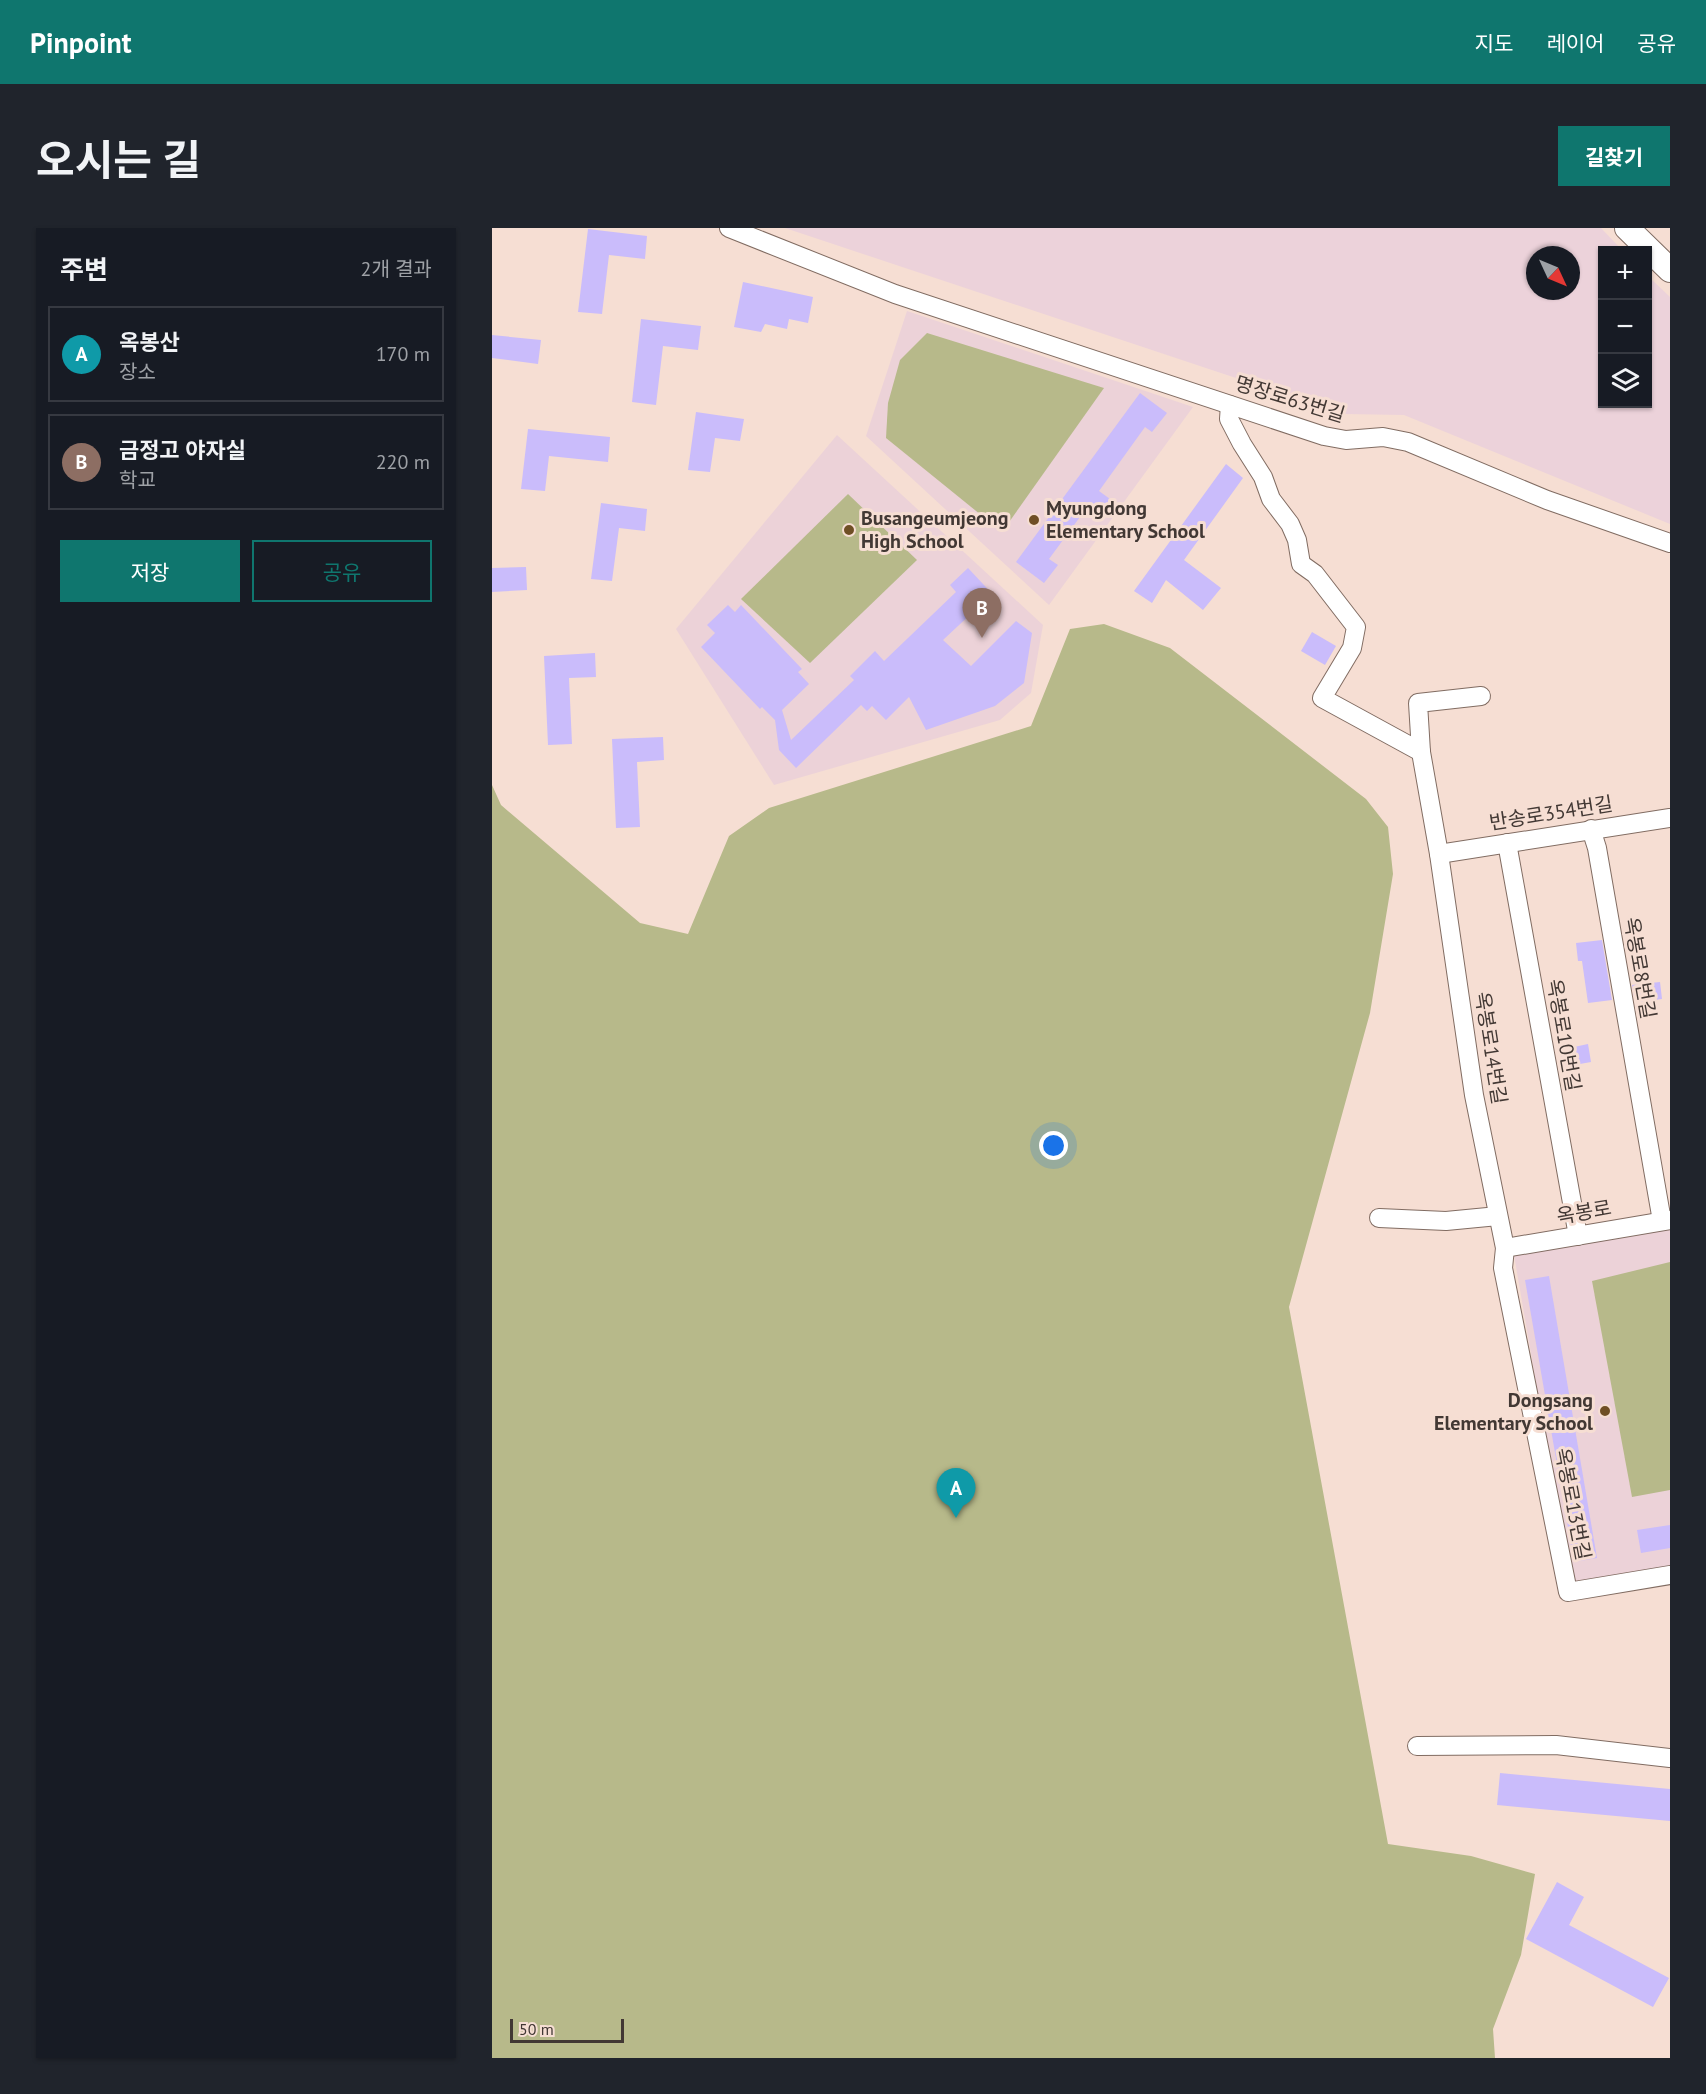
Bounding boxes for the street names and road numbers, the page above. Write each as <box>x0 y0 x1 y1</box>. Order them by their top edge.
street label: 명장로63번길 <box>1232 370 1348 428</box>
street label: 반송로354번길 <box>1487 790 1615 836</box>
street label: 옥봉로8번길 <box>1618 915 1662 1021</box>
street label: 옥봉로10번길 <box>1541 977 1587 1093</box>
street label: 옥봉로14번길 <box>1469 990 1513 1106</box>
street label: 옥봉로 <box>1555 1194 1613 1230</box>
street label: 옥봉로13번길 <box>1549 1446 1597 1562</box>

